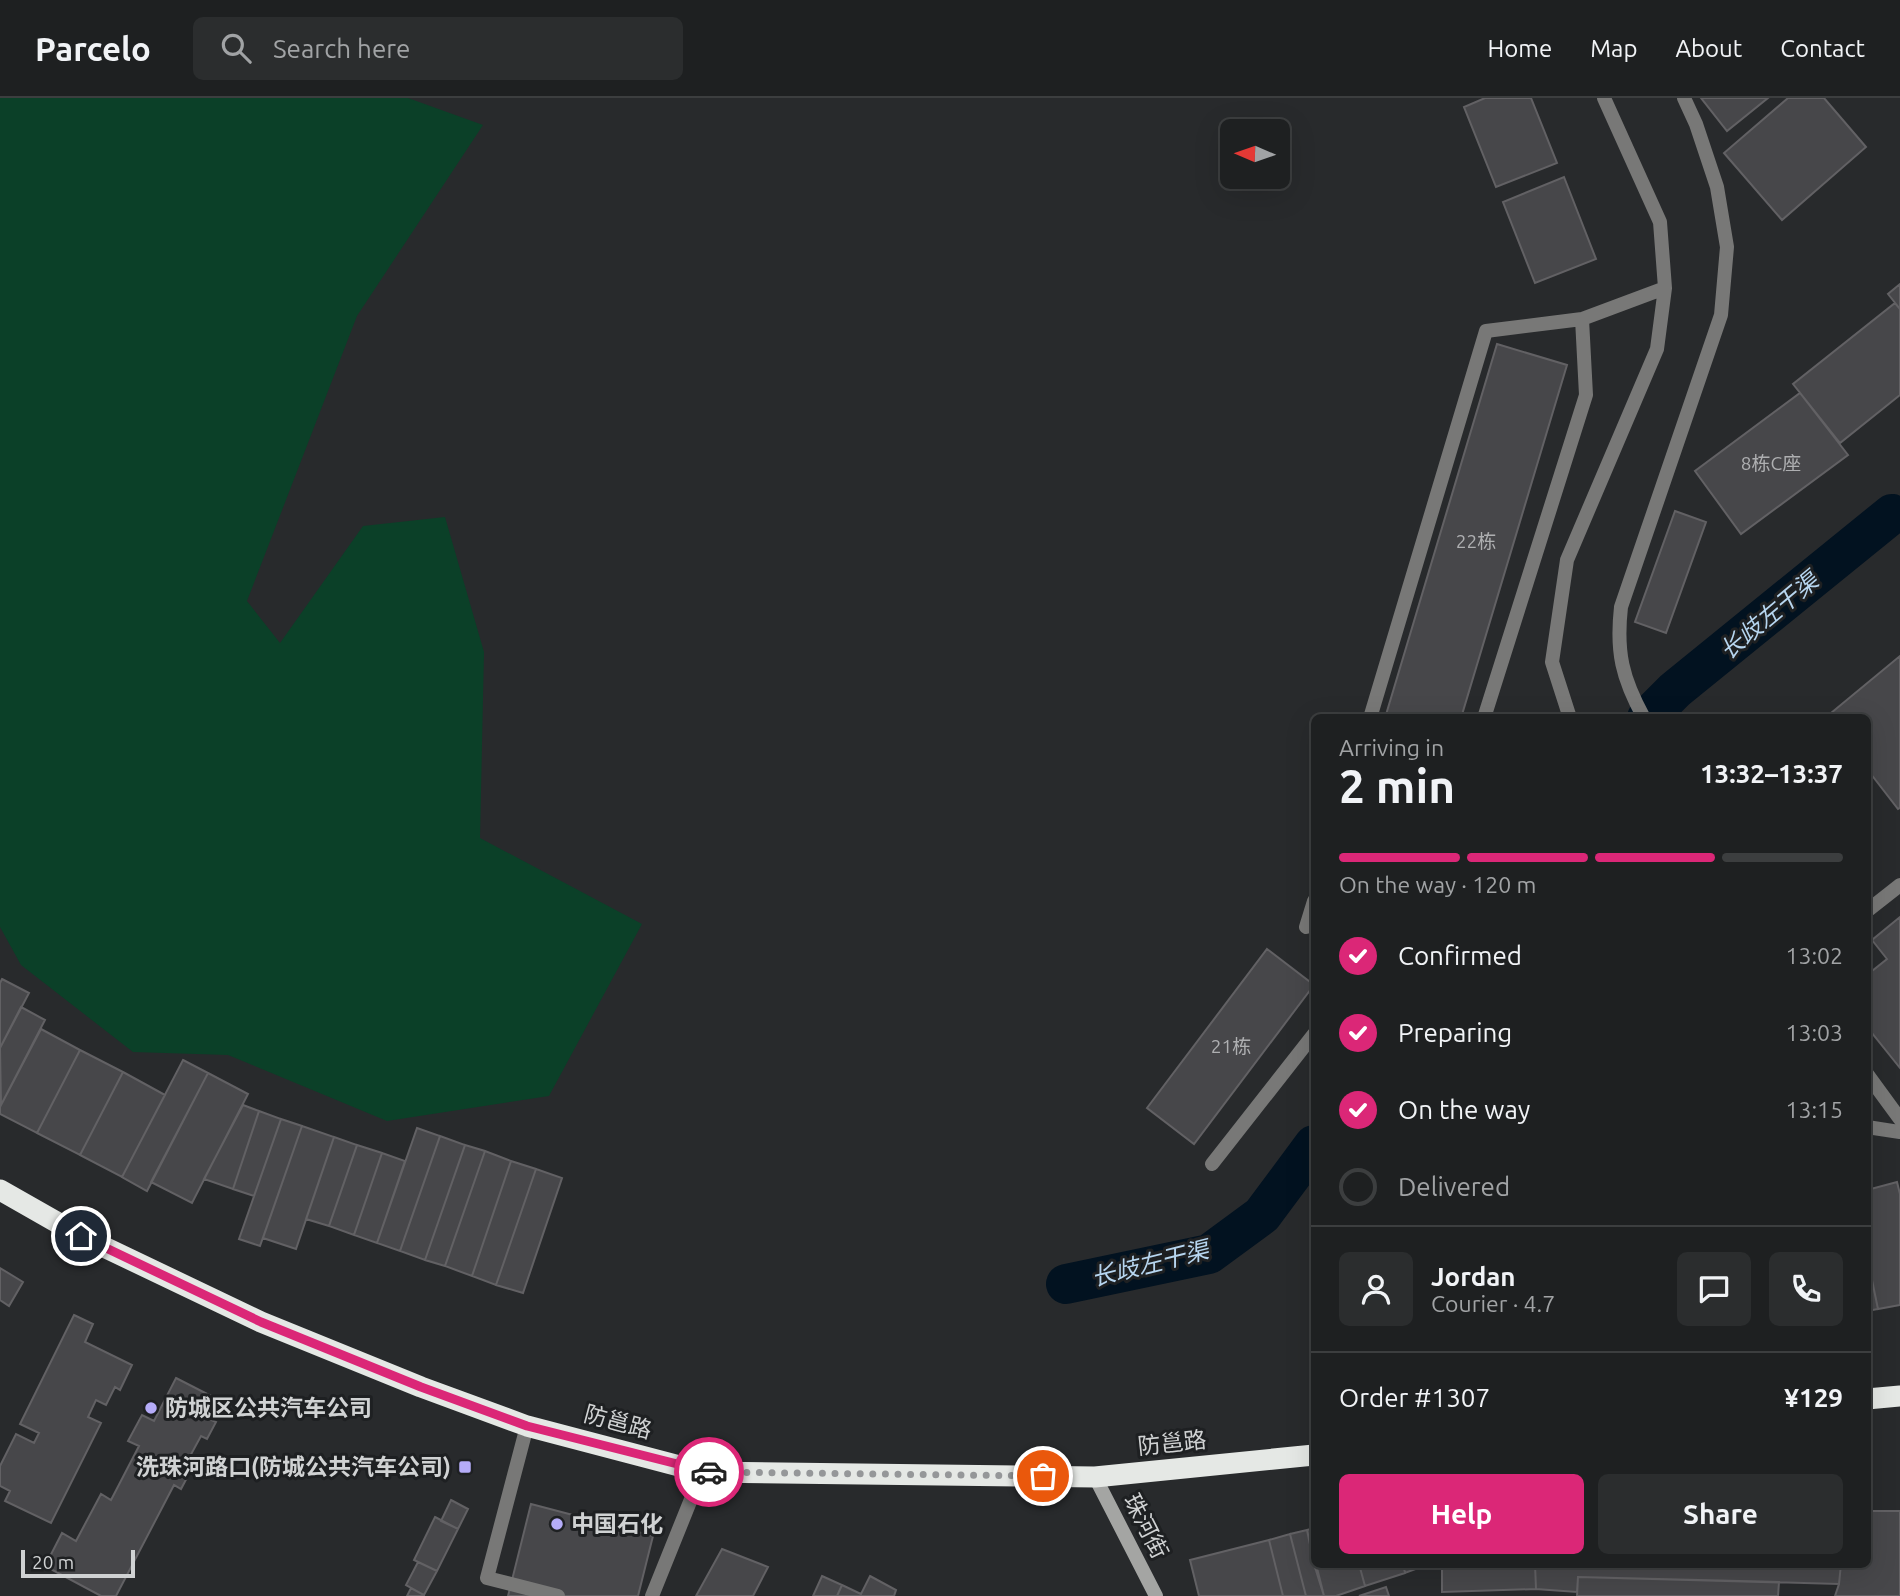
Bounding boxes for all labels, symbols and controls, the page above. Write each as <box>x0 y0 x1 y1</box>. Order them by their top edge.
search box <box>193 17 683 80</box>
icon: search <box>217 29 255 67</box>
text: Parcelo <box>35 30 151 67</box>
text: Search here <box>273 34 410 63</box>
text: Home <box>1487 35 1552 62</box>
text: Map <box>1590 35 1637 62</box>
text: About <box>1675 35 1742 62</box>
text: Contact <box>1780 35 1865 62</box>
north arrow <box>1220 119 1290 189</box>
map controls <box>1220 119 1290 189</box>
house number: 8栋C座 <box>1741 452 1801 474</box>
house number: 22栋 <box>1456 530 1496 552</box>
water label: 长歧左干渠 <box>1714 565 1826 665</box>
text: Arriving in <box>1339 735 1444 760</box>
text: 13:32–13:37 <box>1700 759 1843 788</box>
text: 2 min <box>1339 760 1455 812</box>
text: On the way · 120 m <box>1339 872 1536 897</box>
icon: check <box>1339 937 1377 975</box>
text: Confirmed <box>1398 941 1522 970</box>
text: 13:02 <box>1785 943 1843 968</box>
icon: check <box>1339 1014 1377 1052</box>
text: Preparing <box>1398 1018 1512 1047</box>
text: 13:03 <box>1785 1020 1843 1045</box>
house number: 21栋 <box>1211 1035 1251 1057</box>
icon: check <box>1339 1091 1377 1129</box>
text: On the way <box>1398 1095 1530 1124</box>
text: 13:15 <box>1785 1097 1843 1122</box>
text: Delivered <box>1398 1172 1510 1201</box>
pin <box>51 1206 111 1266</box>
icon: home <box>62 1217 100 1255</box>
water label: 长歧左干渠 <box>1088 1235 1214 1291</box>
button: person <box>1339 1252 1413 1326</box>
button: chat <box>1677 1252 1751 1326</box>
button: phone <box>1769 1252 1843 1326</box>
text: Jordan <box>1431 1262 1516 1291</box>
text: Courier · 4.7 <box>1431 1291 1555 1316</box>
text: Order #1307 <box>1339 1383 1490 1412</box>
text: ¥129 <box>1784 1383 1843 1412</box>
place label: 防城区公共汽车公司 <box>165 1395 372 1420</box>
marker: 防城区公共汽车公司 <box>143 1400 159 1416</box>
street label: 防邕路 <box>582 1401 655 1443</box>
street label: 防邕路 <box>1136 1426 1208 1459</box>
courier <box>674 1437 744 1507</box>
pin <box>1013 1446 1073 1506</box>
icon: car <box>690 1453 728 1491</box>
place label: 洗珠河路口(防城公共汽车公司) <box>136 1454 451 1480</box>
icon: bag <box>1024 1457 1062 1495</box>
marker: 洗珠河路口(防城公共汽车公司) <box>457 1459 473 1475</box>
button: Help <box>1339 1474 1584 1554</box>
button: Share <box>1598 1474 1843 1554</box>
street label: 珠河街 <box>1120 1489 1173 1562</box>
place label: 中国石化 <box>571 1511 663 1536</box>
marker: 中国石化 <box>549 1516 565 1532</box>
scale bar <box>21 1547 135 1579</box>
text: 20 m <box>32 1551 74 1573</box>

